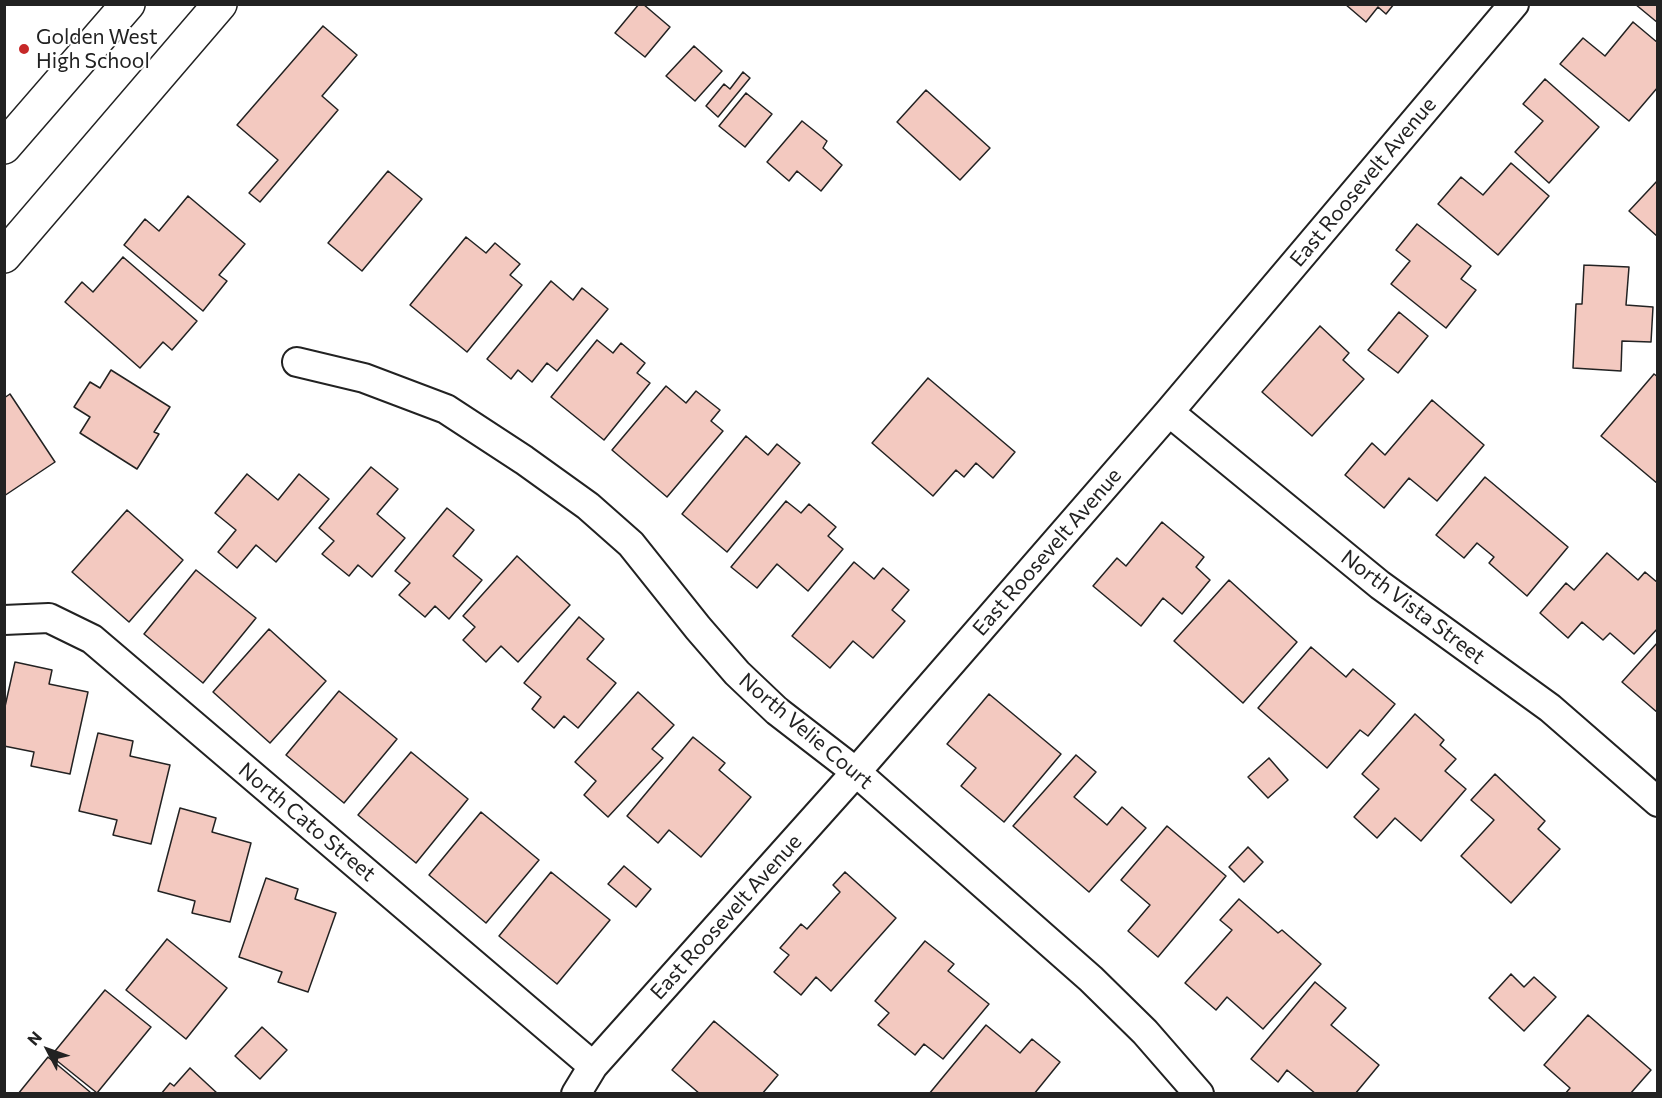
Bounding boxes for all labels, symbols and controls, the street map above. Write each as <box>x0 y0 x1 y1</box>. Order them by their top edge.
place label: Golden West High School <box>36 24 158 74</box>
marker: Golden West High School <box>17 42 31 56</box>
street label: East Roosevelt Avenue <box>1285 92 1441 272</box>
street label: East Roosevelt Avenue <box>967 463 1127 641</box>
street label: North Vista Street <box>1336 545 1490 669</box>
street label: North Velie Court <box>734 668 878 794</box>
street label: North Cato Street <box>233 757 381 887</box>
street label: East Roosevelt Avenue <box>645 829 807 1005</box>
north arrow <box>18 1020 78 1080</box>
text: N <box>23 1027 45 1049</box>

